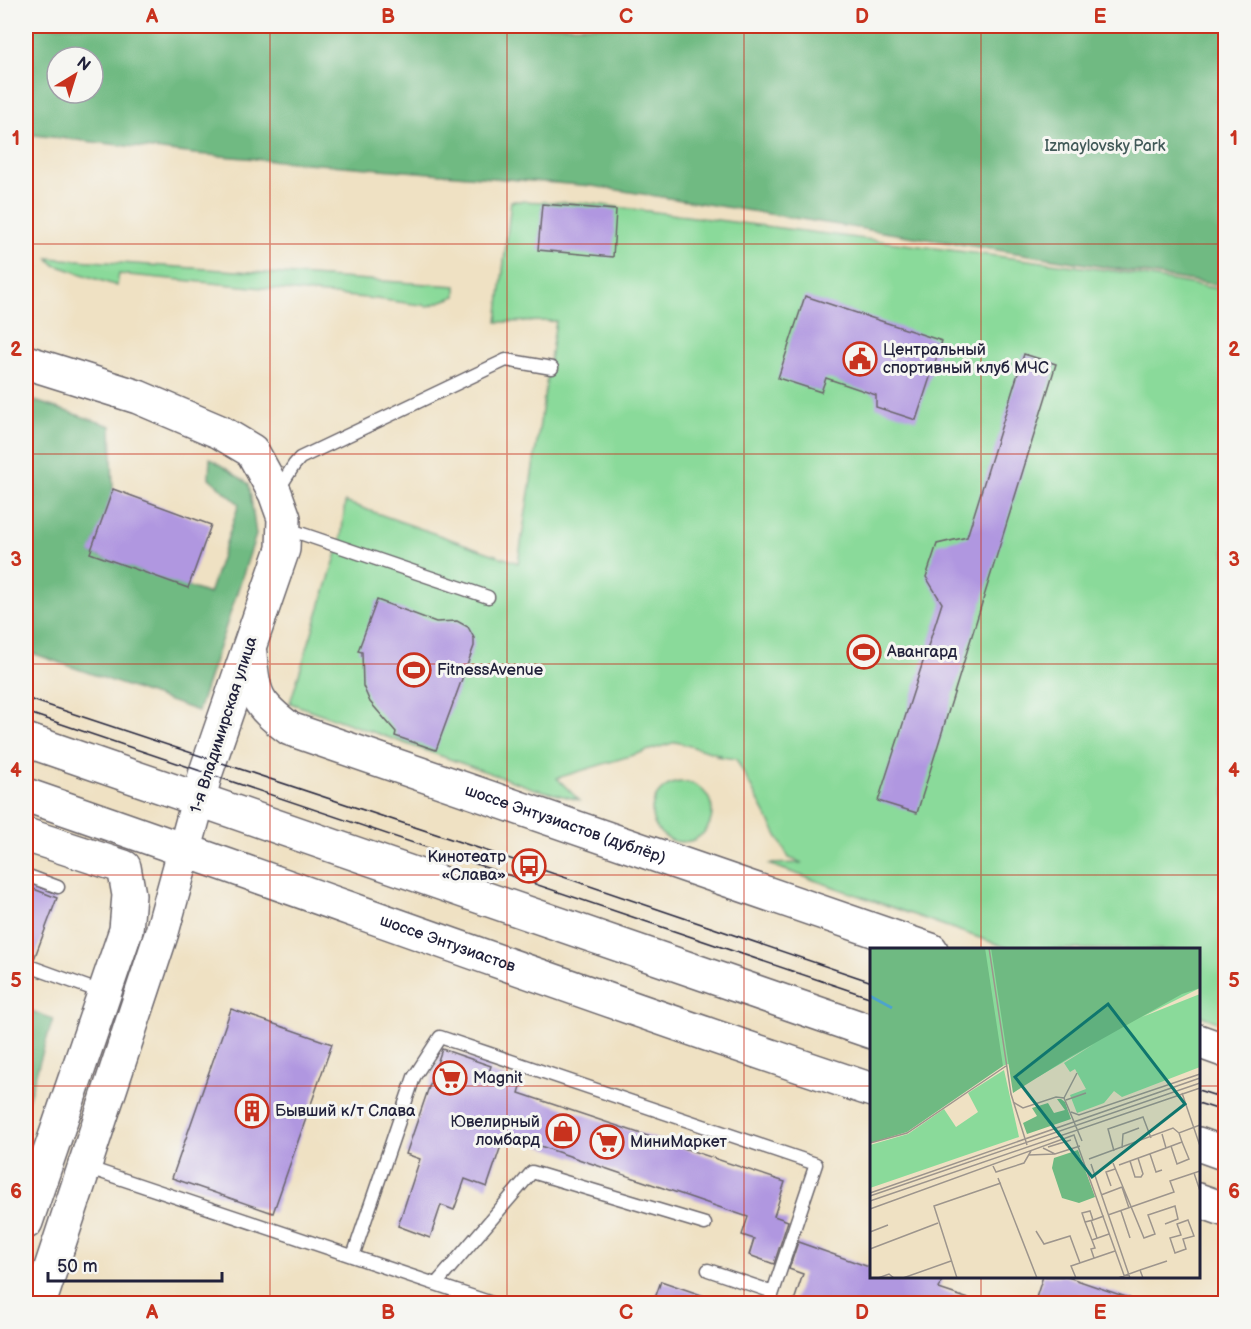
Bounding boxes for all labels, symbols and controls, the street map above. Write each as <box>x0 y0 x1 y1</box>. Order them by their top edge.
text: A <box>145 5 159 29</box>
text: B <box>381 5 395 29</box>
text: C <box>619 5 633 29</box>
text: D <box>855 5 869 29</box>
text: E <box>1094 5 1107 29</box>
north arrow <box>45 45 105 105</box>
text: N <box>73 53 94 76</box>
text: 1 <box>12 127 20 151</box>
text: 1 <box>1230 127 1238 151</box>
park label: Izmaylovsky Park <box>1045 137 1166 156</box>
text: 2 <box>10 338 22 362</box>
text: 2 <box>1228 338 1240 362</box>
public building icon: Центральный спортивный клуб МЧС <box>842 341 878 377</box>
place label: Центральный спортивный клуб МЧС <box>883 341 1049 378</box>
text: 3 <box>10 548 22 572</box>
text: 3 <box>1228 548 1240 572</box>
street label: 1-я Владимирская улица <box>187 634 262 815</box>
sports icon: Авангард <box>846 634 882 670</box>
place label: Авангард <box>886 643 957 662</box>
sports icon: FitnessAvenue <box>396 652 432 688</box>
place label: FitnessAvenue <box>437 661 544 680</box>
text: 4 <box>10 759 22 783</box>
text: 4 <box>1228 759 1240 783</box>
street label: шоссе Энтузиастов (дублёр) <box>463 781 668 867</box>
place label: Кинотеатр «Слава» <box>427 848 506 885</box>
bus stop icon: Кинотеатр «Слава» <box>511 848 547 884</box>
street label: шоссе Энтузиастов <box>377 911 518 976</box>
inset map <box>870 948 1200 1278</box>
text: 5 <box>10 969 22 993</box>
text: 5 <box>1228 969 1240 993</box>
supermarket icon: Magnit <box>432 1060 468 1096</box>
place label: Magnit <box>473 1069 523 1088</box>
building icon: Бывший к/т Слава <box>234 1093 270 1129</box>
place label: Бывший к/т Слава <box>275 1102 416 1121</box>
place label: Ювелирный ломбард <box>450 1113 540 1150</box>
shop icon: Ювелирный ломбард <box>545 1113 581 1149</box>
supermarket icon: МиниМаркет <box>589 1124 625 1160</box>
place label: МиниМаркет <box>630 1133 728 1152</box>
text: 6 <box>10 1180 22 1204</box>
text: 6 <box>1228 1180 1240 1204</box>
scale bar <box>48 1245 222 1283</box>
text: 50 m <box>57 1256 98 1277</box>
text: A <box>145 1301 159 1325</box>
text: B <box>381 1301 395 1325</box>
text: C <box>619 1301 633 1325</box>
text: D <box>855 1301 869 1325</box>
text: E <box>1094 1301 1107 1325</box>

